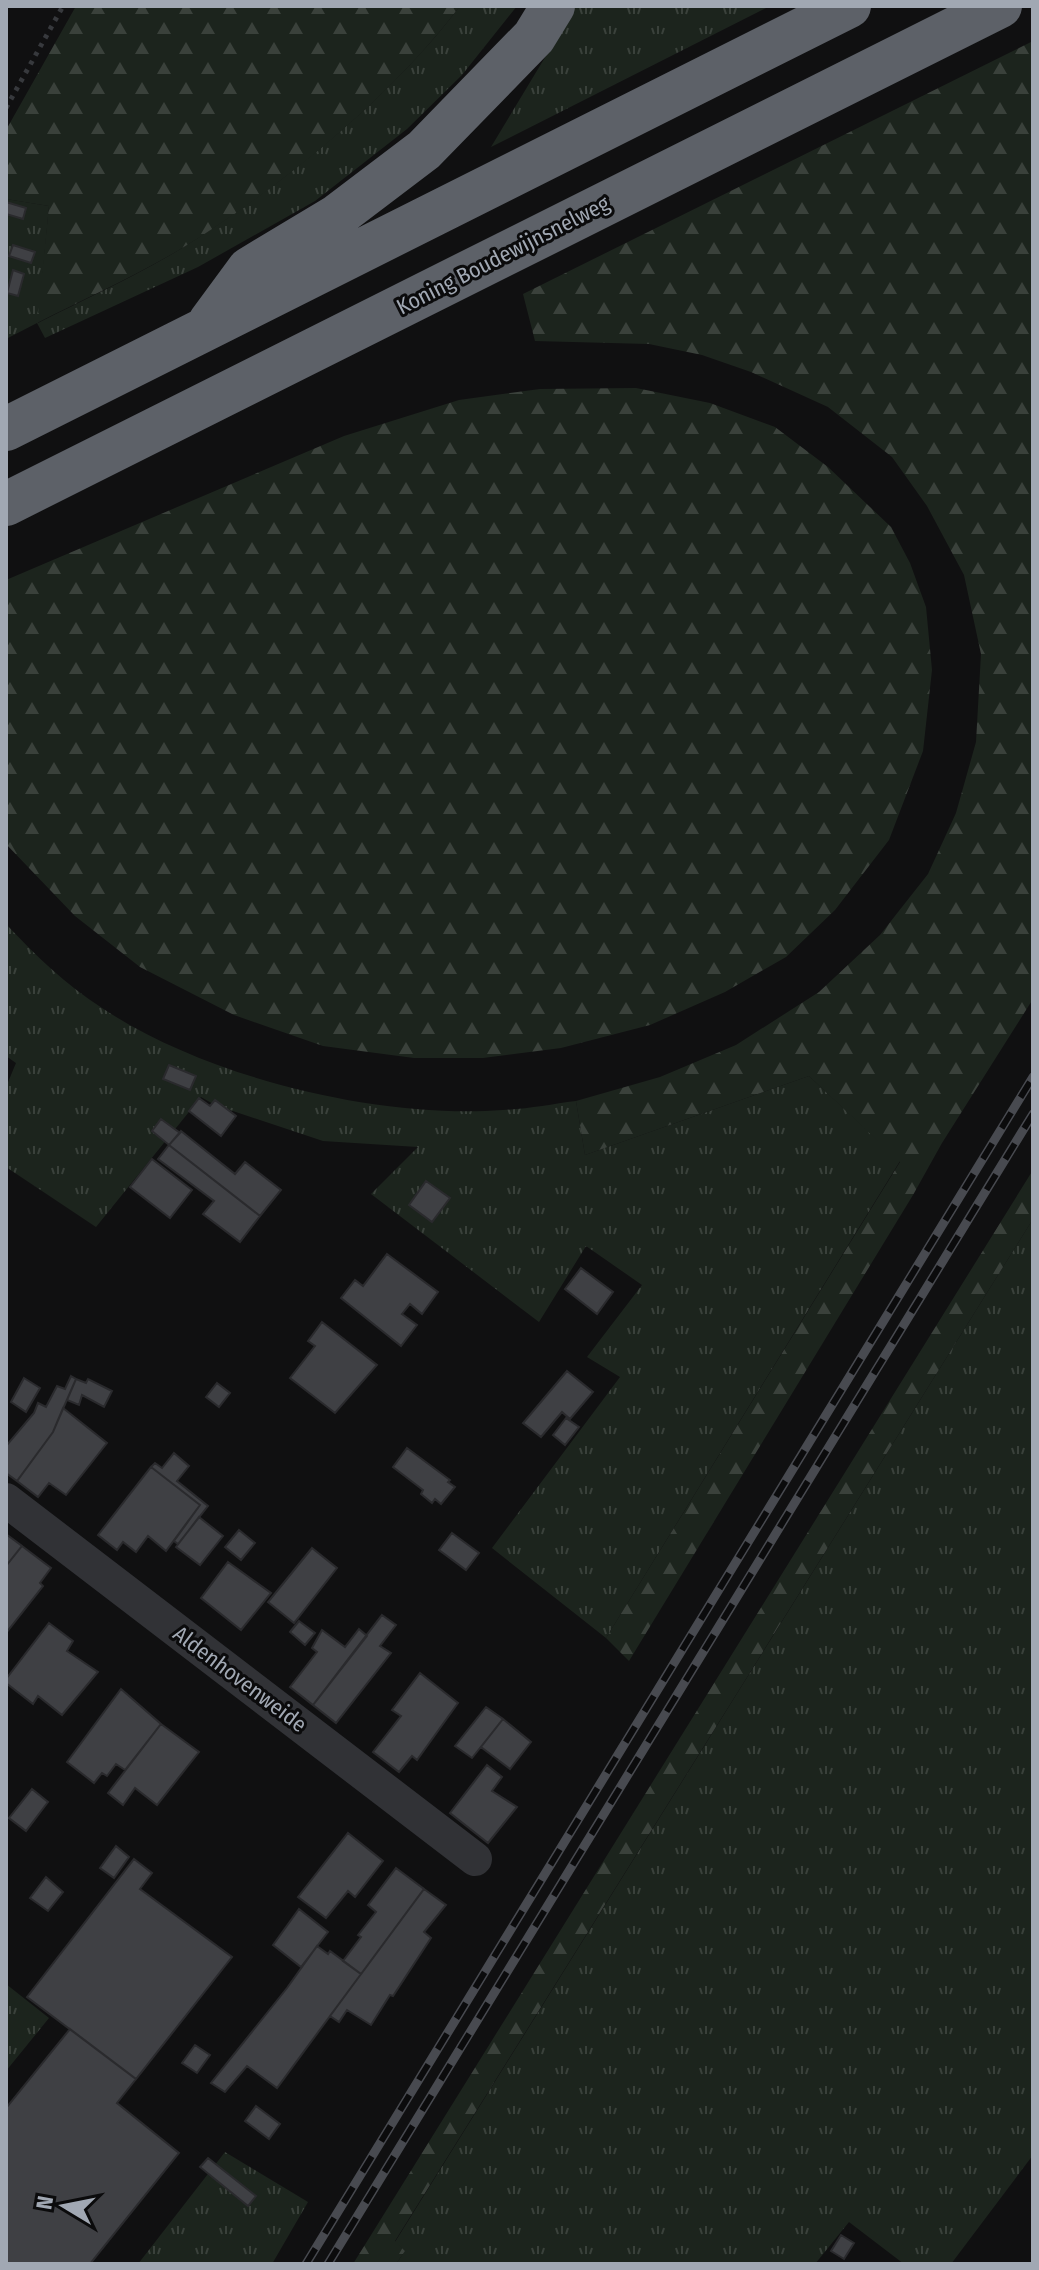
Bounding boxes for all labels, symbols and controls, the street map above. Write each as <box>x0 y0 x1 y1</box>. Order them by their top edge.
street label: Koning Boudewijnsnelweg <box>392 189 615 320</box>
street label: Aldenhovenweide <box>168 1620 312 1738</box>
north arrow <box>24 2166 104 2246</box>
text: N <box>30 2194 59 2211</box>

